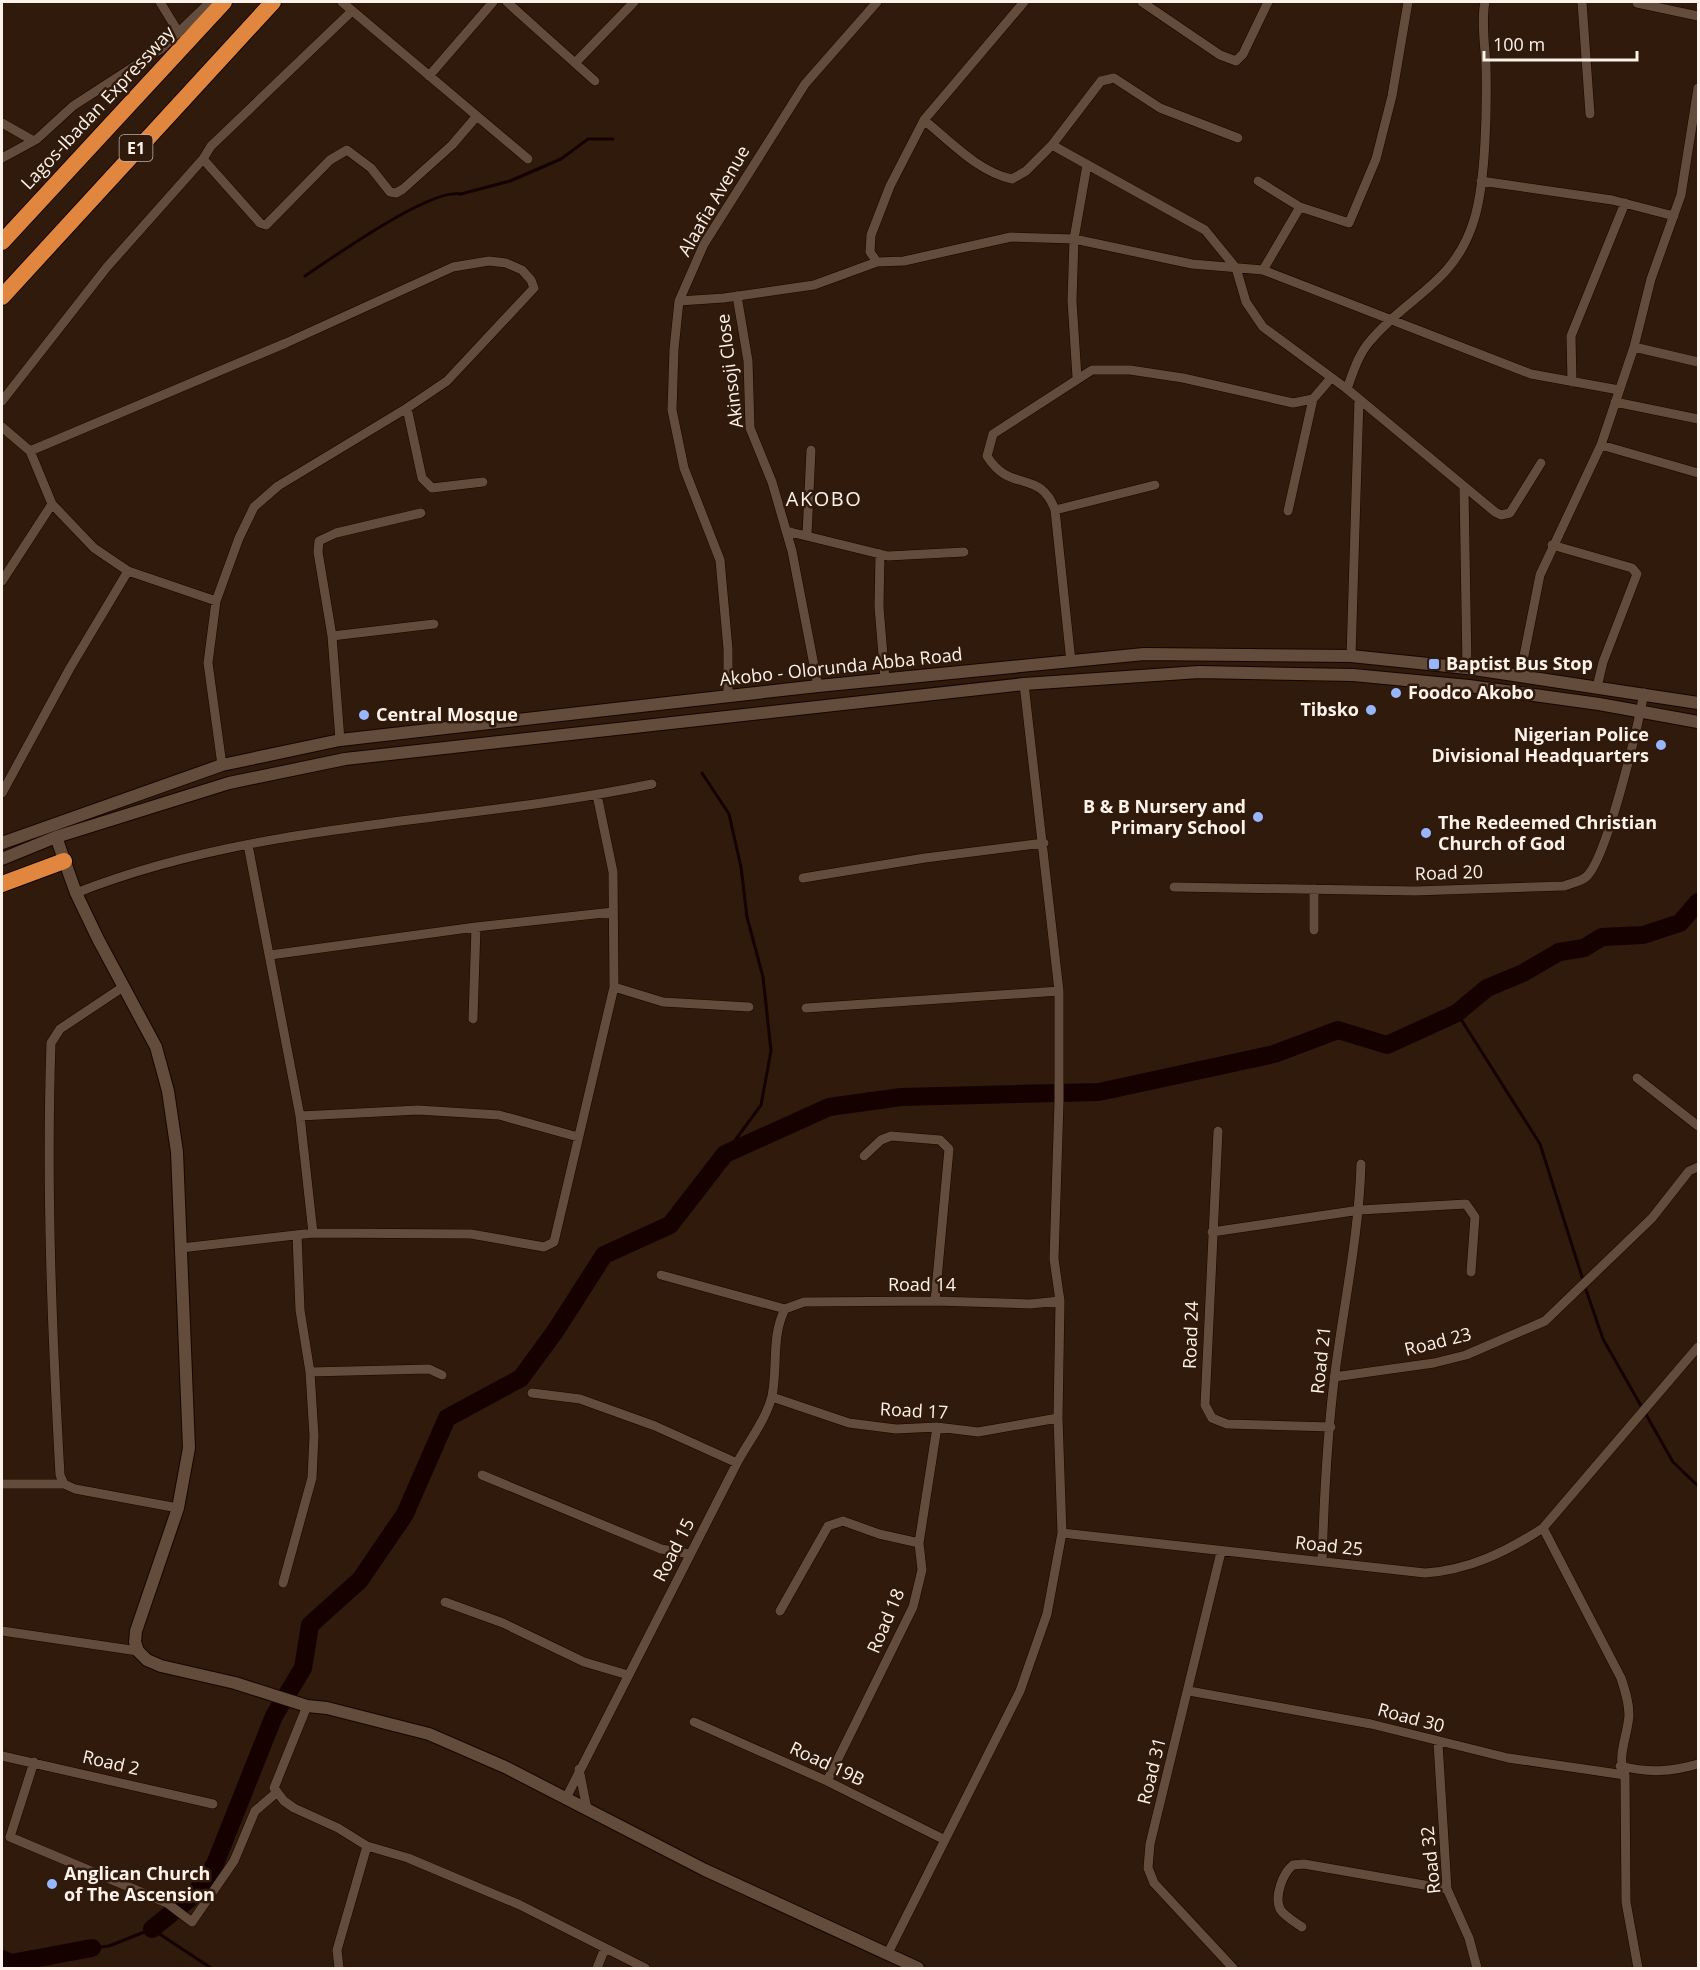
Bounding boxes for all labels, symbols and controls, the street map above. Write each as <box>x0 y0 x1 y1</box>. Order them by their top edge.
street label: Lagos-Ibadan Expressway <box>15 20 180 194</box>
scale bar <box>1484 24 1637 62</box>
text: 100 m <box>1493 32 1545 56</box>
road number: E1 <box>120 135 152 161</box>
street label: Alaafia Avenue <box>672 141 754 260</box>
street label: Akinsoji Close <box>710 313 748 430</box>
district label: AKOBO <box>786 485 862 512</box>
street label: Akobo - Olorunda Abba Road <box>718 641 964 691</box>
place label: Baptist Bus Stop <box>1446 651 1593 675</box>
marker: Baptist Bus Stop <box>1427 657 1441 671</box>
place label: Foodco Akobo <box>1408 680 1534 704</box>
marker: Foodco Akobo <box>1389 686 1403 700</box>
place label: Tibsko <box>1300 697 1359 721</box>
place label: Central Mosque <box>376 702 518 726</box>
marker: Tibsko <box>1364 703 1378 717</box>
marker: Central Mosque <box>357 708 371 722</box>
place label: Nigerian Police Divisional Headquarters <box>1431 722 1649 767</box>
marker: Nigerian Police Divisional Headquarters <box>1654 738 1668 752</box>
place label: B & B Nursery and Primary School <box>1083 794 1246 839</box>
marker: B & B Nursery and Primary School <box>1251 810 1265 824</box>
place label: The Redeemed Christian Church of God <box>1438 810 1657 855</box>
marker: The Redeemed Christian Church of God <box>1419 826 1433 840</box>
street label: Road 20 <box>1414 859 1483 885</box>
street label: Road 14 <box>888 1272 956 1296</box>
street label: Road 24 <box>1177 1300 1203 1369</box>
street label: Road 23 <box>1402 1321 1474 1361</box>
street label: Road 21 <box>1305 1325 1336 1395</box>
street label: Road 17 <box>879 1396 949 1424</box>
street label: Road 15 <box>647 1514 699 1585</box>
street label: Road 25 <box>1294 1530 1364 1561</box>
street label: Road 18 <box>861 1585 909 1657</box>
street label: Road 30 <box>1375 1697 1447 1737</box>
street label: Road 19B <box>786 1735 869 1791</box>
street label: Road 31 <box>1131 1735 1171 1807</box>
street label: Road 2 <box>80 1744 142 1780</box>
street label: Road 32 <box>1415 1825 1446 1895</box>
place label: Anglican Church of The Ascension <box>64 1861 215 1906</box>
marker: Anglican Church of The Ascension <box>45 1877 59 1891</box>

